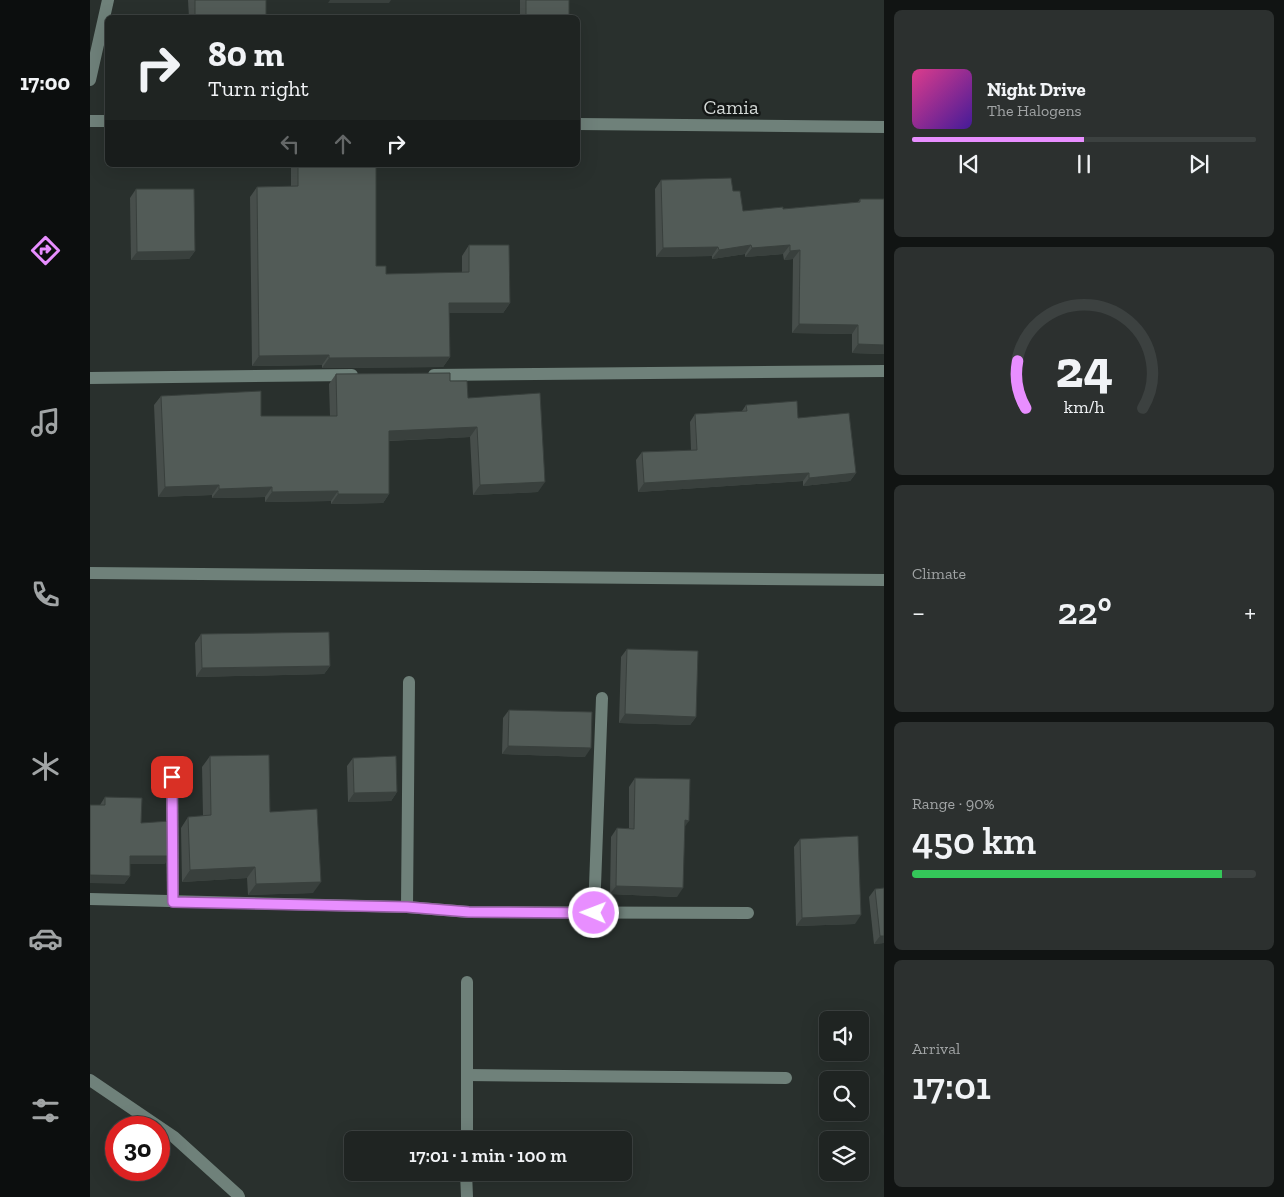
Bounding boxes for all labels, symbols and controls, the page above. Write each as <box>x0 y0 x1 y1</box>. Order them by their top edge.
text: 80 m <box>208 33 284 75</box>
icon: right <box>125 35 190 100</box>
text: 17:00 <box>20 69 70 96</box>
text: Turn right <box>208 75 309 102</box>
text: Night Drive <box>987 78 1086 101</box>
street label: Camia <box>703 95 759 119</box>
text: The Halogens <box>987 101 1082 120</box>
icon: left <box>276 130 304 158</box>
icon: ahead <box>329 130 357 158</box>
icon: right <box>382 130 410 158</box>
icon: previous <box>955 150 983 178</box>
icon: pause <box>1070 150 1098 178</box>
icon: next <box>1185 150 1213 178</box>
icon: directions <box>28 233 63 268</box>
text: 24 <box>1055 338 1113 400</box>
text: km/h <box>1064 396 1104 418</box>
icon: music <box>28 405 63 440</box>
text: Climate <box>912 564 966 583</box>
icon: phone <box>28 577 63 612</box>
text: 22° <box>1057 588 1112 634</box>
text: − <box>912 596 925 629</box>
text: + <box>1244 596 1256 629</box>
icon: climate <box>28 749 63 784</box>
pin <box>151 756 193 798</box>
icon: arrive <box>158 763 186 791</box>
text: Range · 90% <box>912 794 995 813</box>
text: 450 km <box>912 818 1036 864</box>
position arrow <box>567 886 619 938</box>
icon: car <box>28 921 63 956</box>
map controls <box>819 1011 869 1181</box>
button: sound <box>819 1011 869 1061</box>
text: Arrival <box>912 1039 960 1058</box>
text: 17:01 <box>912 1063 991 1109</box>
button: search <box>819 1071 869 1121</box>
icon: filters <box>28 1093 63 1128</box>
speed limit sign: 30 <box>105 1116 170 1181</box>
button: layers <box>819 1131 869 1181</box>
text: 17:01 · 1 min · 100 m <box>409 1144 567 1167</box>

